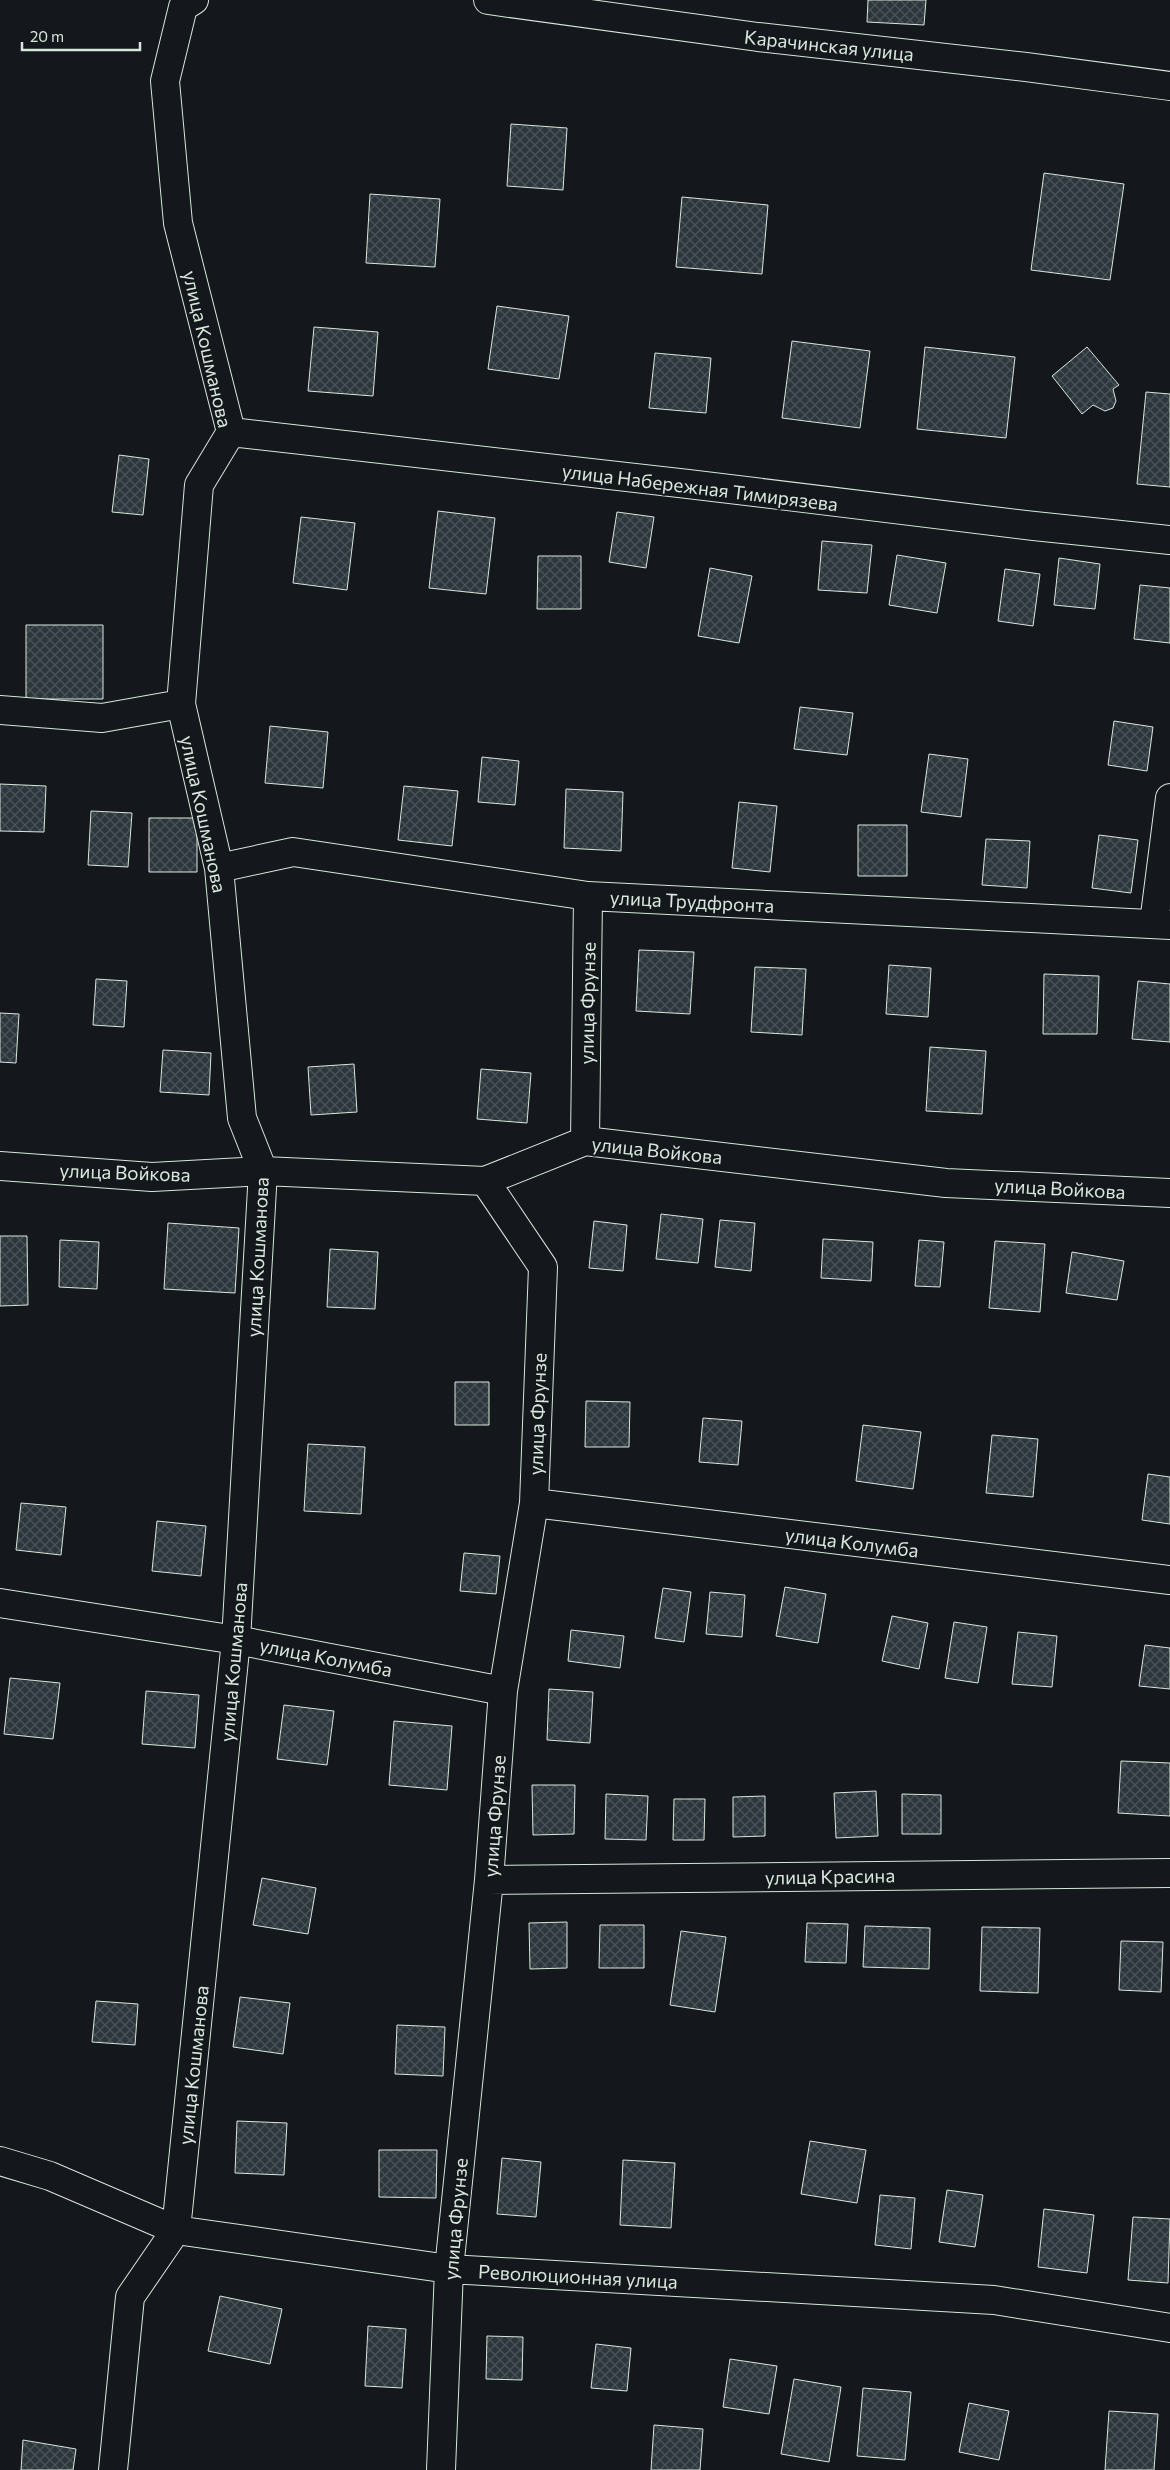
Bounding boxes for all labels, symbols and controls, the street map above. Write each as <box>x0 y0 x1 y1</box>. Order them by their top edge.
scale bar <box>22 20 140 52</box>
street label: Карачинская улица <box>743 25 915 65</box>
text: 20 m <box>30 27 64 45</box>
street label: улица Кошманова <box>179 268 237 430</box>
street label: улица Набережная Тимирязева <box>561 459 839 515</box>
street label: улица Кошманова <box>176 733 232 895</box>
street label: улица Трудфронта <box>609 885 775 917</box>
street label: улица Фрунзе <box>574 942 600 1064</box>
street label: улица Войкова <box>591 1132 723 1168</box>
street label: улица Войкова <box>59 1158 191 1186</box>
street label: улица Войкова <box>994 1173 1126 1203</box>
street label: улица Кошманова <box>241 1176 273 1338</box>
street label: улица Фрунзе <box>523 1352 551 1476</box>
street label: улица Колумба <box>784 1522 920 1562</box>
street label: улица Кошманова <box>215 1581 251 1743</box>
street label: улица Колумба <box>258 1633 394 1681</box>
street label: улица Фрунзе <box>478 1754 510 1878</box>
street label: улица Красина <box>765 1863 895 1889</box>
street label: улица Кошманова <box>173 1984 213 2146</box>
street label: улица Фрунзе <box>438 2157 472 2281</box>
street label: Революционная улица <box>478 2259 678 2293</box>

